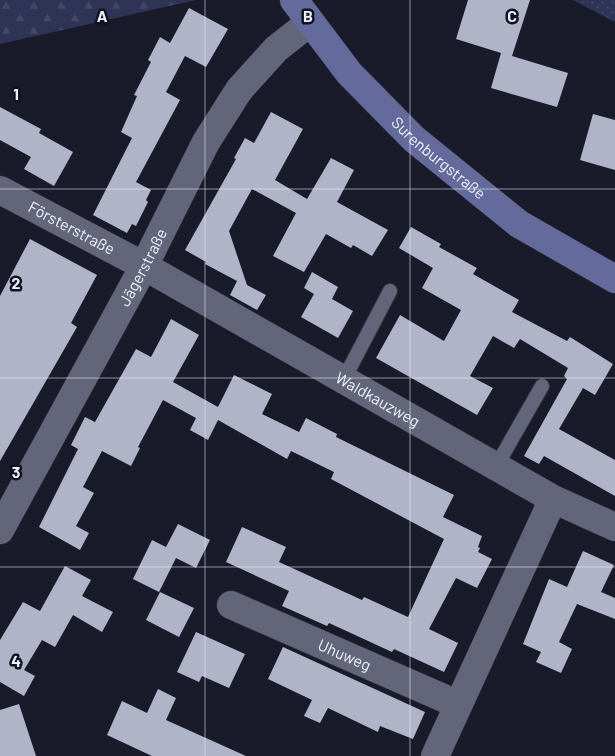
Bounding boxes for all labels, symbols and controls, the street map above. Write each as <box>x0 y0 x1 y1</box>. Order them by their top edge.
text: A <box>97 6 108 25</box>
text: B <box>303 6 313 25</box>
text: C <box>507 6 517 25</box>
text: 1 <box>13 84 19 103</box>
street label: Surenburgstraße <box>388 112 490 202</box>
street label: Försterstraße <box>25 197 118 258</box>
street label: Jägerstraße <box>114 225 170 309</box>
text: 2 <box>12 273 21 292</box>
street label: Waldkauzweg <box>333 367 424 430</box>
text: 3 <box>12 462 20 481</box>
street label: Uhuweg <box>315 634 374 674</box>
text: 4 <box>11 651 21 670</box>

